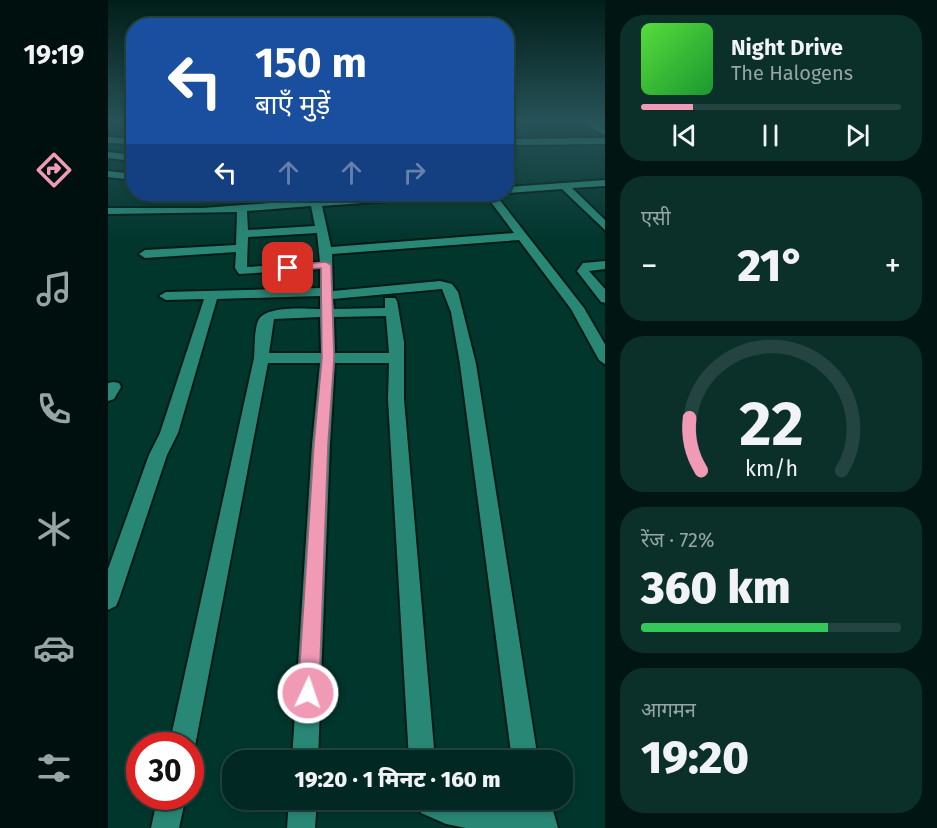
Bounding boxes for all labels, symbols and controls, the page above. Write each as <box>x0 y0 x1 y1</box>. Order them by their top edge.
text: Night Drive <box>731 34 843 61</box>
text: 150 m <box>255 38 367 88</box>
text: 19:19 <box>24 39 84 71</box>
icon: left <box>156 42 234 120</box>
text: The Halogens <box>731 61 853 85</box>
text: बाएँ मुड़ें <box>255 89 330 121</box>
icon: previous <box>668 119 701 152</box>
icon: pause <box>754 119 787 152</box>
icon: next <box>841 119 874 152</box>
icon: directions <box>33 149 75 191</box>
icon: left <box>209 156 242 189</box>
icon: ahead <box>272 156 305 189</box>
icon: ahead <box>335 156 368 189</box>
icon: right <box>398 156 431 189</box>
text: एसी <box>641 206 671 230</box>
text: 21° <box>737 239 805 293</box>
pin <box>262 242 313 293</box>
text: − <box>641 246 658 286</box>
text: + <box>885 246 901 286</box>
icon: arrive <box>271 251 304 284</box>
icon: music <box>33 268 75 310</box>
text: 22 <box>739 387 803 462</box>
icon: phone <box>33 388 75 430</box>
text: km/h <box>744 456 798 482</box>
icon: climate <box>33 508 75 550</box>
text: रेंज · 72% <box>641 528 714 552</box>
text: 360 km <box>641 561 791 615</box>
icon: car <box>33 627 75 669</box>
position arrow <box>276 661 340 725</box>
text: आगमन <box>641 698 696 722</box>
text: 19:20 <box>641 731 749 785</box>
speed limit sign: 30 <box>126 732 204 810</box>
icon: filters <box>33 747 75 789</box>
text: 19:20 · 1 मिनट · 160 m <box>295 766 500 793</box>

